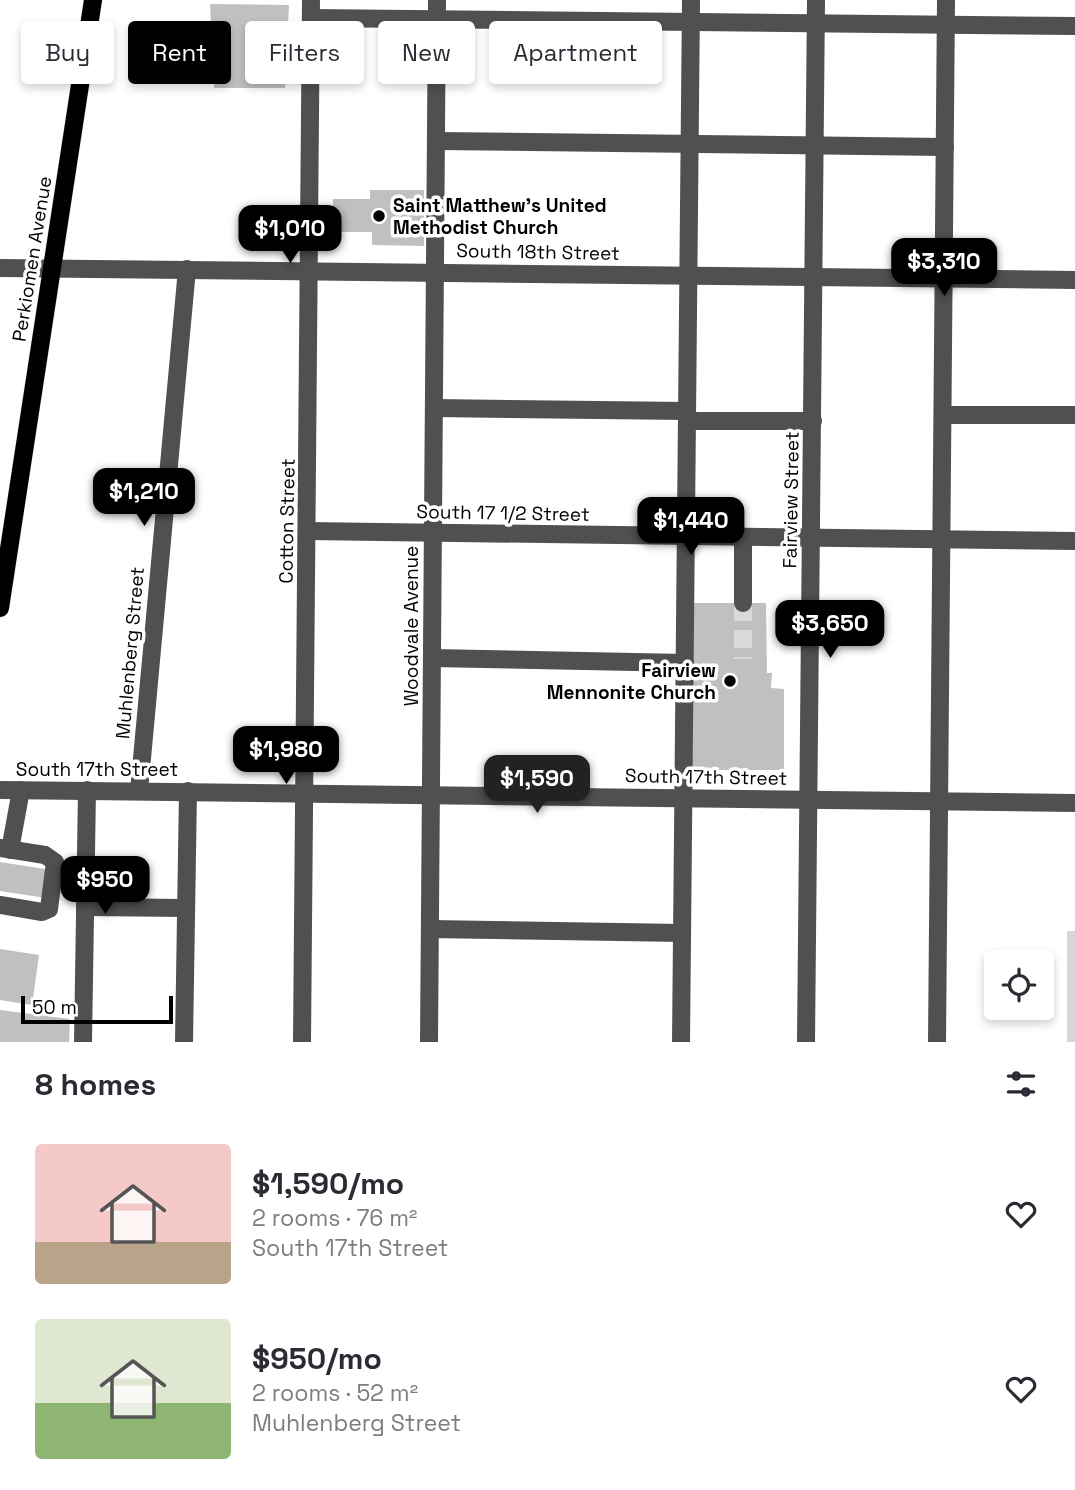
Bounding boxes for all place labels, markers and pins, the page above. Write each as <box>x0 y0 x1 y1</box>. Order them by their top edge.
place label: Saint Matthew's United Methodist Church <box>393 193 607 240</box>
pin: $1,010 <box>233 205 347 265</box>
marker: Saint Matthew's United Methodist Church <box>371 208 387 224</box>
pin: $3,310 <box>887 238 1001 298</box>
pin: $1,210 <box>87 468 201 528</box>
pin: $1,440 <box>634 498 748 557</box>
pin: $3,650 <box>773 600 887 660</box>
place label: Fairview Mennonite Church <box>547 658 716 705</box>
marker: Fairview Mennonite Church <box>722 673 738 689</box>
pin: $1,980 <box>229 726 343 786</box>
pin: $1,590 <box>480 756 594 815</box>
pin: $950 <box>64 856 146 916</box>

